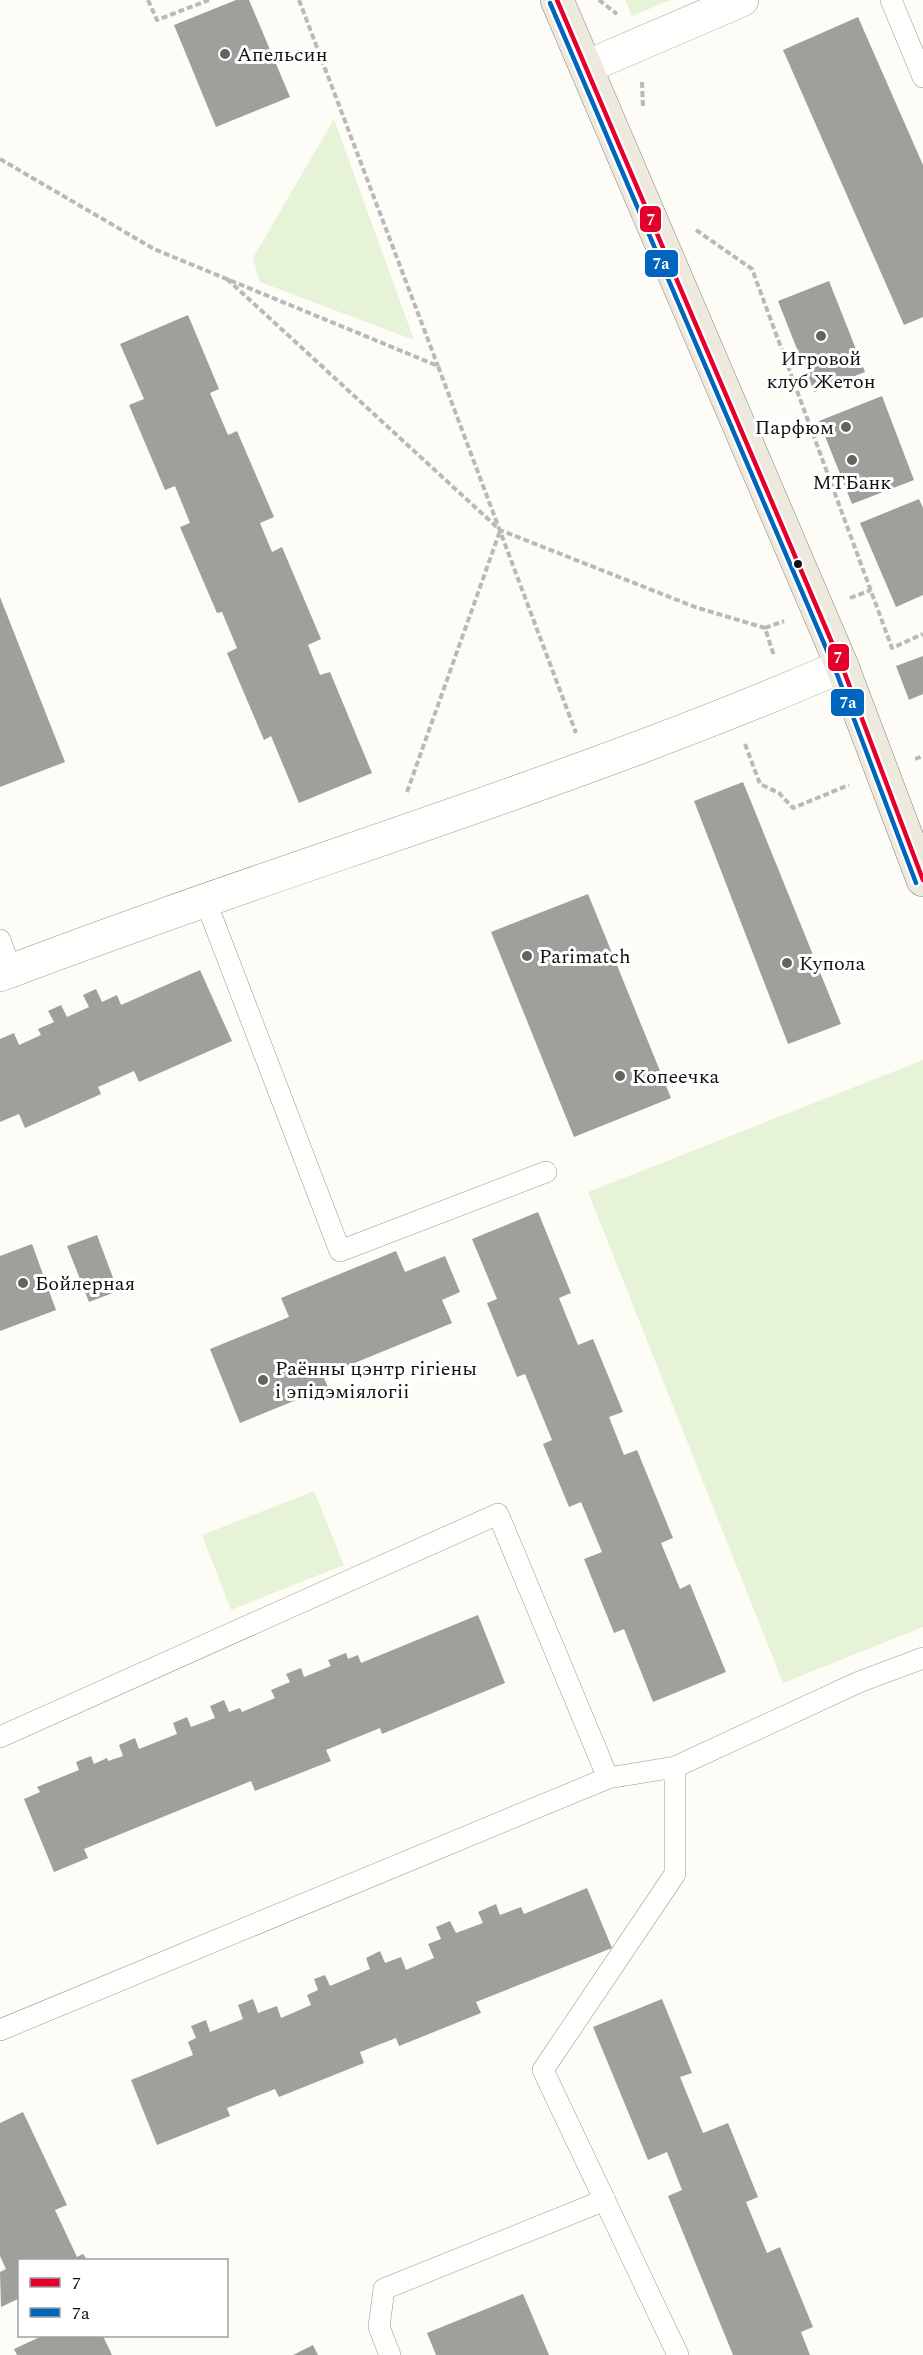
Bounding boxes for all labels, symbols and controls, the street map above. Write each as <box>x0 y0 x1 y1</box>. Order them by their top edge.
place label: Апельсин <box>237 40 328 70</box>
marker: Апельсин <box>218 47 232 61</box>
line badge: 7 <box>639 205 662 233</box>
text: 7 <box>647 208 656 232</box>
line badge: 7а <box>644 249 679 278</box>
text: 7а <box>652 252 670 276</box>
marker: Игровой клуб Жетон <box>814 329 828 343</box>
place label: Игровой клуб Жетон <box>766 344 876 397</box>
place label: Парфюм <box>755 413 834 443</box>
marker: Парфюм <box>839 420 853 434</box>
marker: МТБанк <box>845 453 859 467</box>
place label: МТБанк <box>813 468 892 498</box>
unlabelled marker <box>792 558 804 570</box>
line badge: 7 <box>827 643 850 672</box>
text: 7 <box>834 646 843 670</box>
line badge: 7а <box>830 688 865 717</box>
text: 7а <box>839 691 857 715</box>
place label: Parimatch <box>539 942 631 972</box>
marker: Parimatch <box>520 949 534 963</box>
place label: Купола <box>799 949 866 979</box>
marker: Купола <box>780 956 794 970</box>
place label: Копеечка <box>632 1062 719 1092</box>
marker: Копеечка <box>613 1069 627 1083</box>
place label: Бойлерная <box>35 1269 135 1299</box>
marker: Бойлерная <box>16 1276 30 1290</box>
place label: Раённы цэнтр гігіены і эпідэміялогіі <box>275 1354 477 1407</box>
marker: Раённы цэнтр гігіены і эпідэміялогіі <box>256 1373 270 1387</box>
legend <box>18 2259 228 2337</box>
text: 7 <box>72 2270 81 2297</box>
text: 7а <box>72 2300 90 2327</box>

